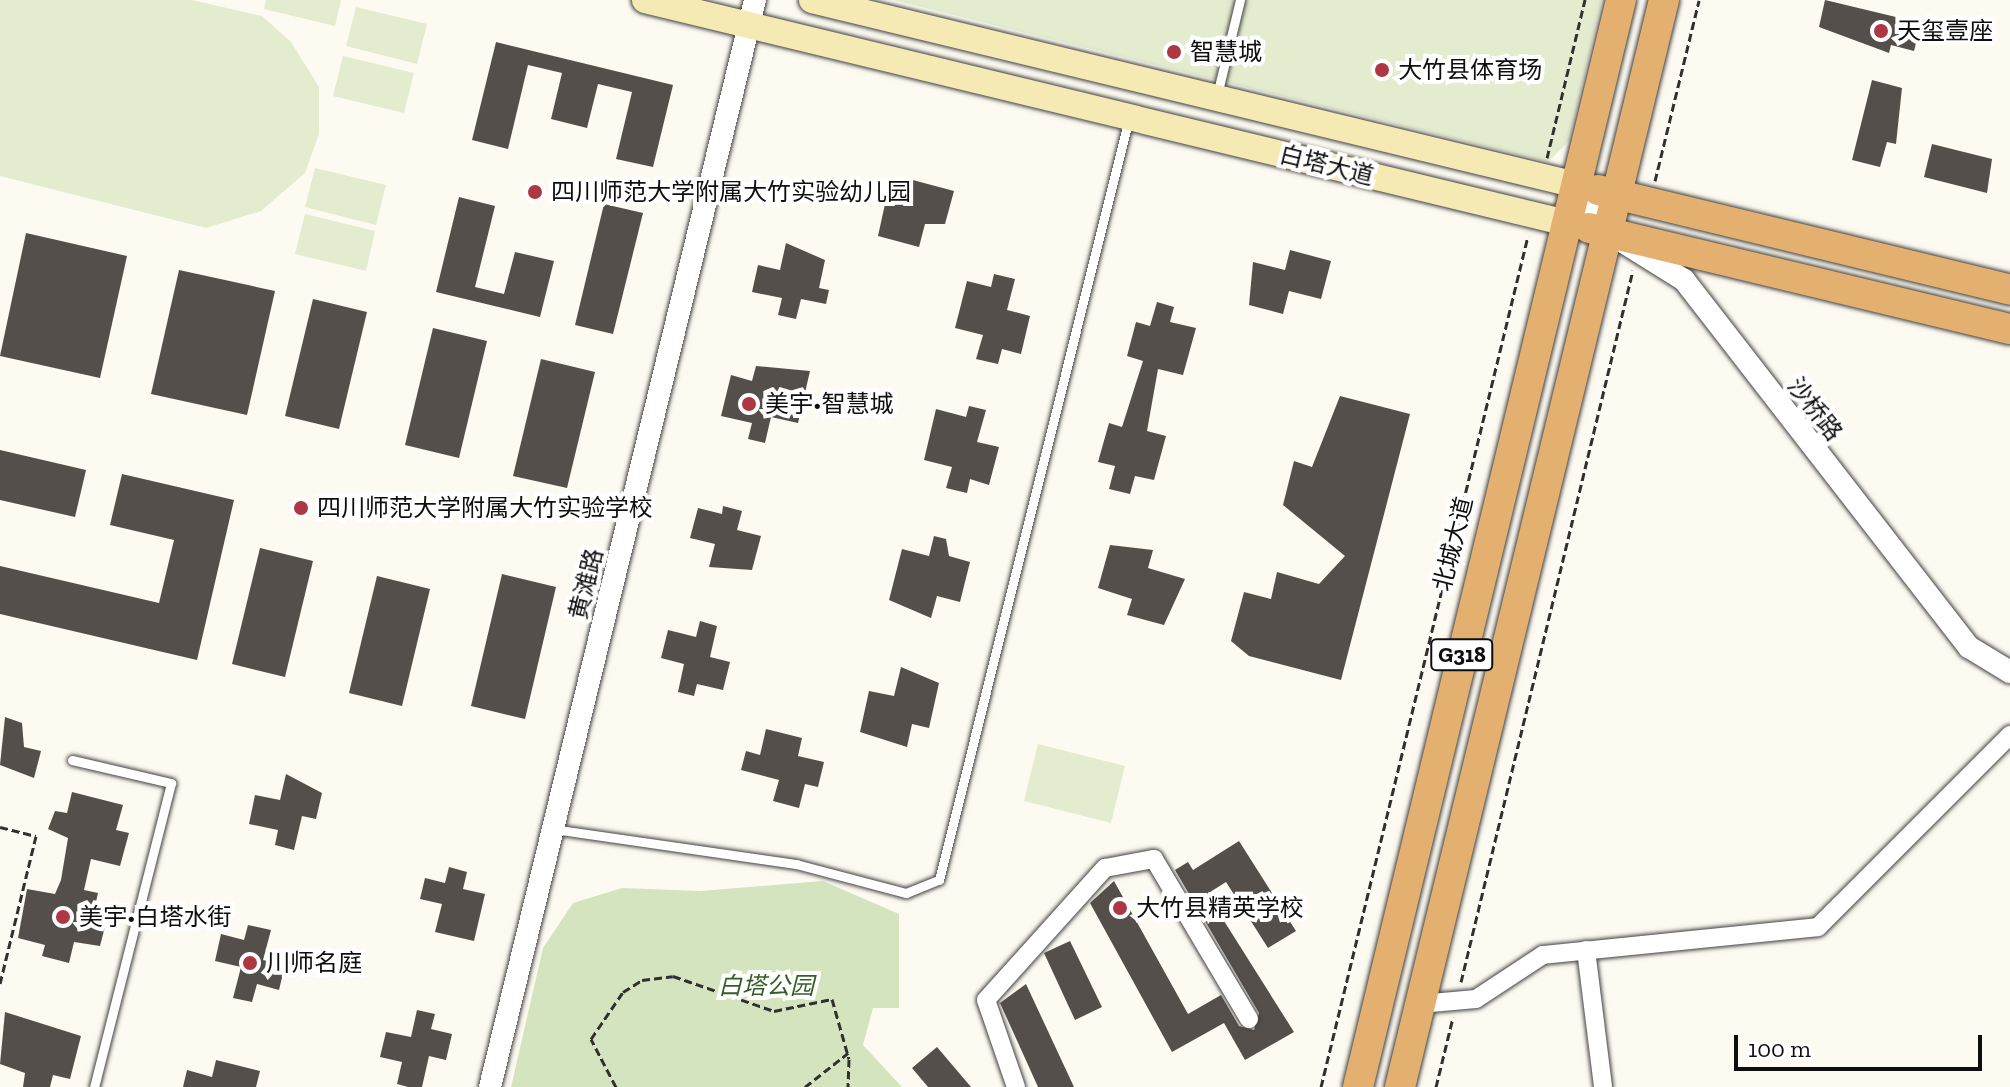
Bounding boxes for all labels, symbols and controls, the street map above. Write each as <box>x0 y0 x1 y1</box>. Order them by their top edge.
place label: 天玺壹座 <box>1897 17 1993 45</box>
marker: 天玺壹座 <box>1872 22 1890 40</box>
place label: 智慧城 <box>1190 38 1262 66</box>
marker: 智慧城 <box>1165 43 1183 61</box>
place label: 大竹县体育场 <box>1398 56 1542 84</box>
marker: 大竹县体育场 <box>1373 61 1391 79</box>
street label: 白塔大道 <box>1277 139 1377 191</box>
place label: 四川师范大学附属大竹实验幼儿园 <box>551 178 911 206</box>
marker: 四川师范大学附属大竹实验幼儿园 <box>526 183 544 201</box>
street label: 沙桥路 <box>1781 372 1849 446</box>
place label: 美宇•智慧城 <box>765 390 894 418</box>
marker: 美宇•智慧城 <box>740 395 758 413</box>
place label: 四川师范大学附属大竹实验学校 <box>317 494 653 522</box>
street label: 北城大道 <box>1427 494 1479 594</box>
marker: 四川师范大学附属大竹实验学校 <box>292 499 310 517</box>
street label: 黄滩路 <box>563 546 609 622</box>
road number: G318 <box>1430 637 1494 673</box>
place label: 大竹县精英学校 <box>1136 894 1304 922</box>
marker: 大竹县精英学校 <box>1111 899 1129 917</box>
place label: 美宇•白塔水街 <box>79 903 232 931</box>
marker: 美宇•白塔水街 <box>54 908 72 926</box>
place label: 川师名庭 <box>266 949 362 977</box>
marker: 川师名庭 <box>241 954 259 972</box>
park label: 白塔公园 <box>718 972 814 1000</box>
scale bar <box>1738 1019 1986 1069</box>
text: 100 m <box>1748 1034 1811 1063</box>

